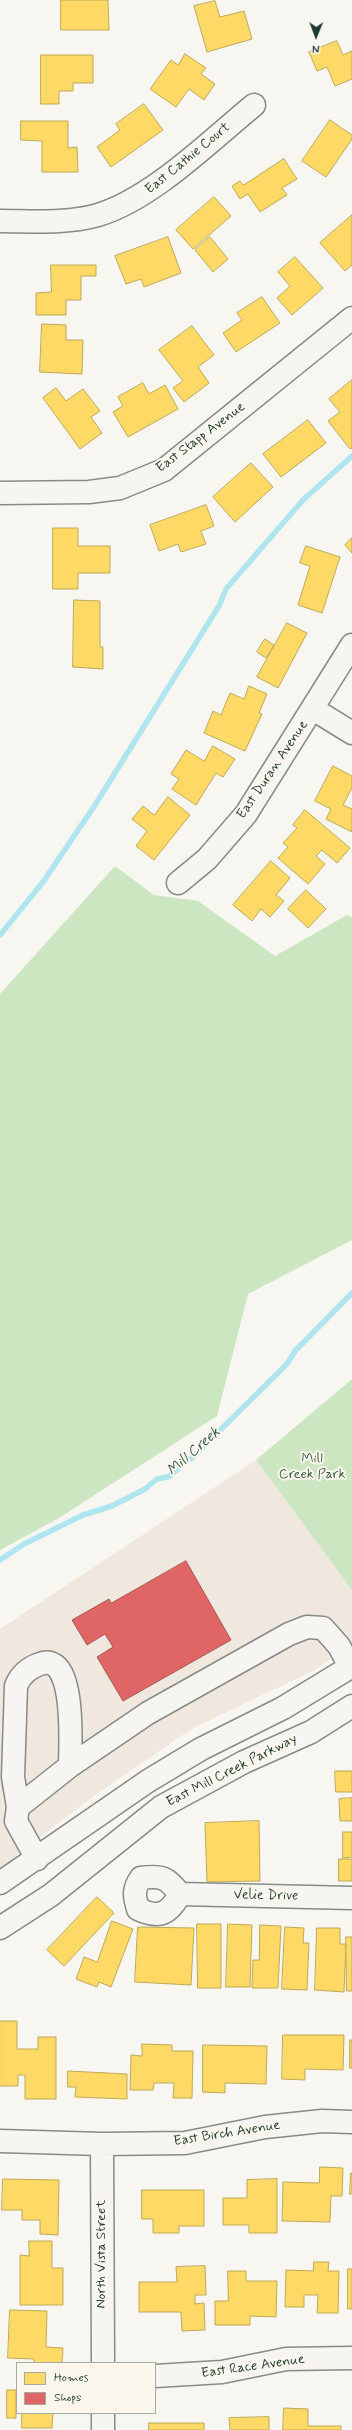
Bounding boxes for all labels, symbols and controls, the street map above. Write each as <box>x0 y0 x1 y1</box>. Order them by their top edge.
north arrow <box>296 16 336 56</box>
text: N <box>312 41 320 55</box>
street label: East Cathie Court <box>142 120 234 198</box>
street label: East Stapp Avenue <box>153 399 249 477</box>
street label: East Duran Avenue <box>234 717 312 823</box>
water label: Mill Creek <box>164 1424 224 1480</box>
park label: Mill Creek Park <box>279 1451 345 1484</box>
street label: East Mill Creek Parkway <box>164 1731 300 1811</box>
street label: Velie Drive <box>233 1887 299 1905</box>
street label: East Birch Avenue <box>173 2117 281 2151</box>
street label: North Vista Street <box>94 2200 110 2308</box>
street label: East Race Avenue <box>200 2351 306 2383</box>
legend <box>16 2362 156 2414</box>
text: Homes <box>54 2370 89 2386</box>
text: Shops <box>54 2390 81 2406</box>

